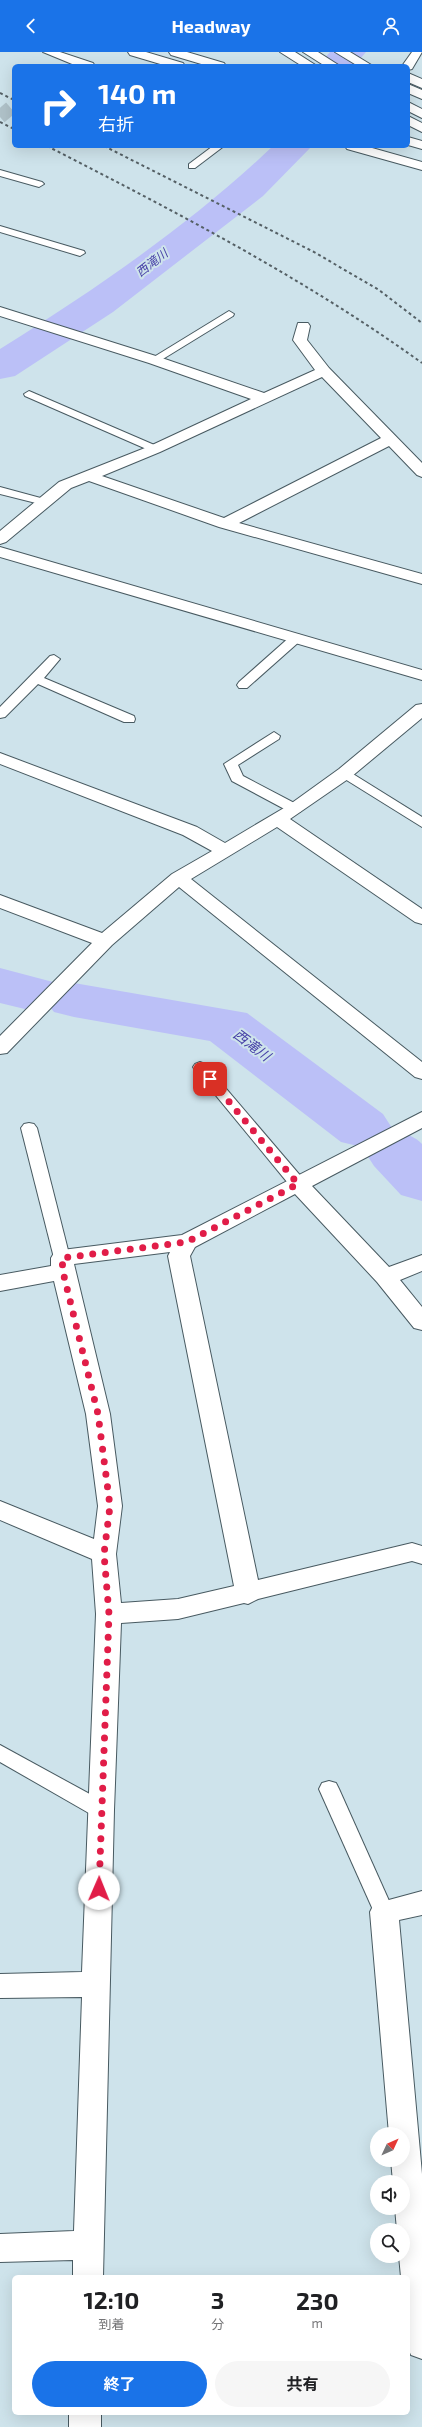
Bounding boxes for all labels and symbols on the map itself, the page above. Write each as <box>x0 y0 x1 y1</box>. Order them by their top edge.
water label: 西滝川 <box>133 244 171 279</box>
water label: 西滝川 <box>230 1025 276 1065</box>
pin <box>193 1062 227 1096</box>
position arrow <box>78 1868 120 1910</box>
north arrow <box>370 2127 410 2167</box>

